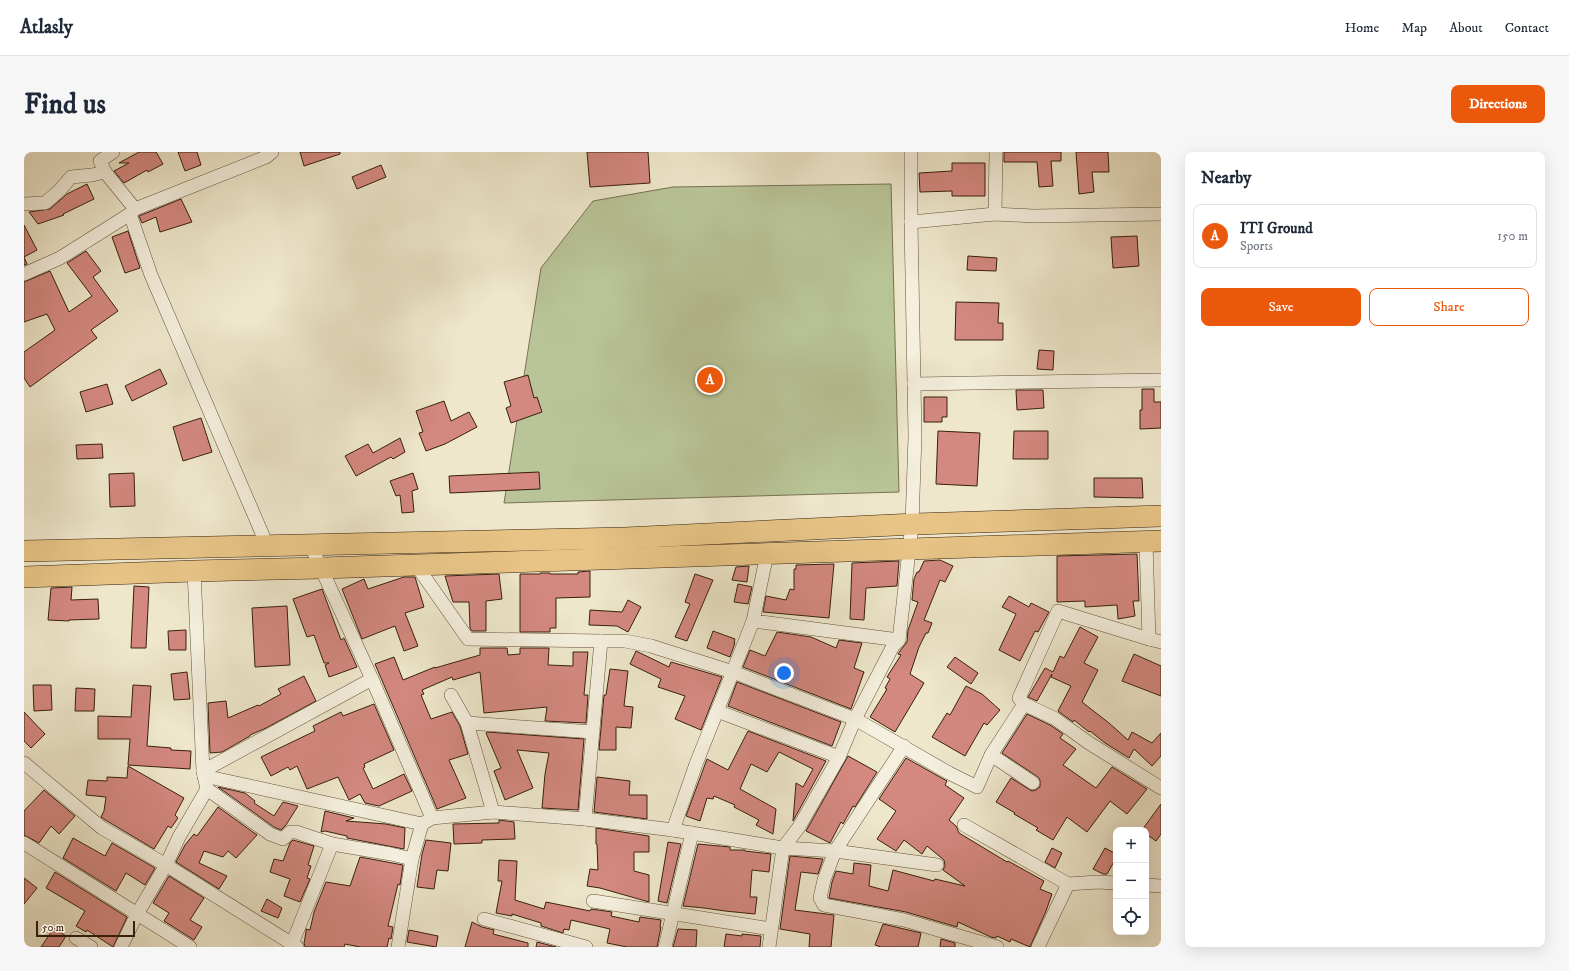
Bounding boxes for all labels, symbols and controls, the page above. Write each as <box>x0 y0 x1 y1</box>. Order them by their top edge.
text: Atlasly <box>20 16 73 39</box>
text: Home <box>1345 19 1379 37</box>
text: Map <box>1401 19 1427 37</box>
text: About <box>1449 19 1483 37</box>
text: Contact <box>1505 19 1549 37</box>
button: Directions <box>1451 85 1545 123</box>
text: Find us <box>24 87 106 122</box>
text: Nearby <box>1201 167 1251 189</box>
text: ITI Ground <box>1240 219 1313 238</box>
text: A <box>1211 228 1219 244</box>
text: 150 m <box>1497 228 1528 244</box>
text: Sports <box>1240 238 1273 254</box>
button: Save <box>1201 288 1361 326</box>
button: Share <box>1369 288 1529 326</box>
pin: A <box>697 365 723 395</box>
your location <box>774 663 794 683</box>
map controls <box>1113 827 1149 935</box>
button: + <box>1113 827 1149 863</box>
button: − <box>1113 863 1149 899</box>
button: locate <box>1113 899 1149 935</box>
scale bar <box>36 919 135 938</box>
text: 50 m <box>42 921 64 935</box>

